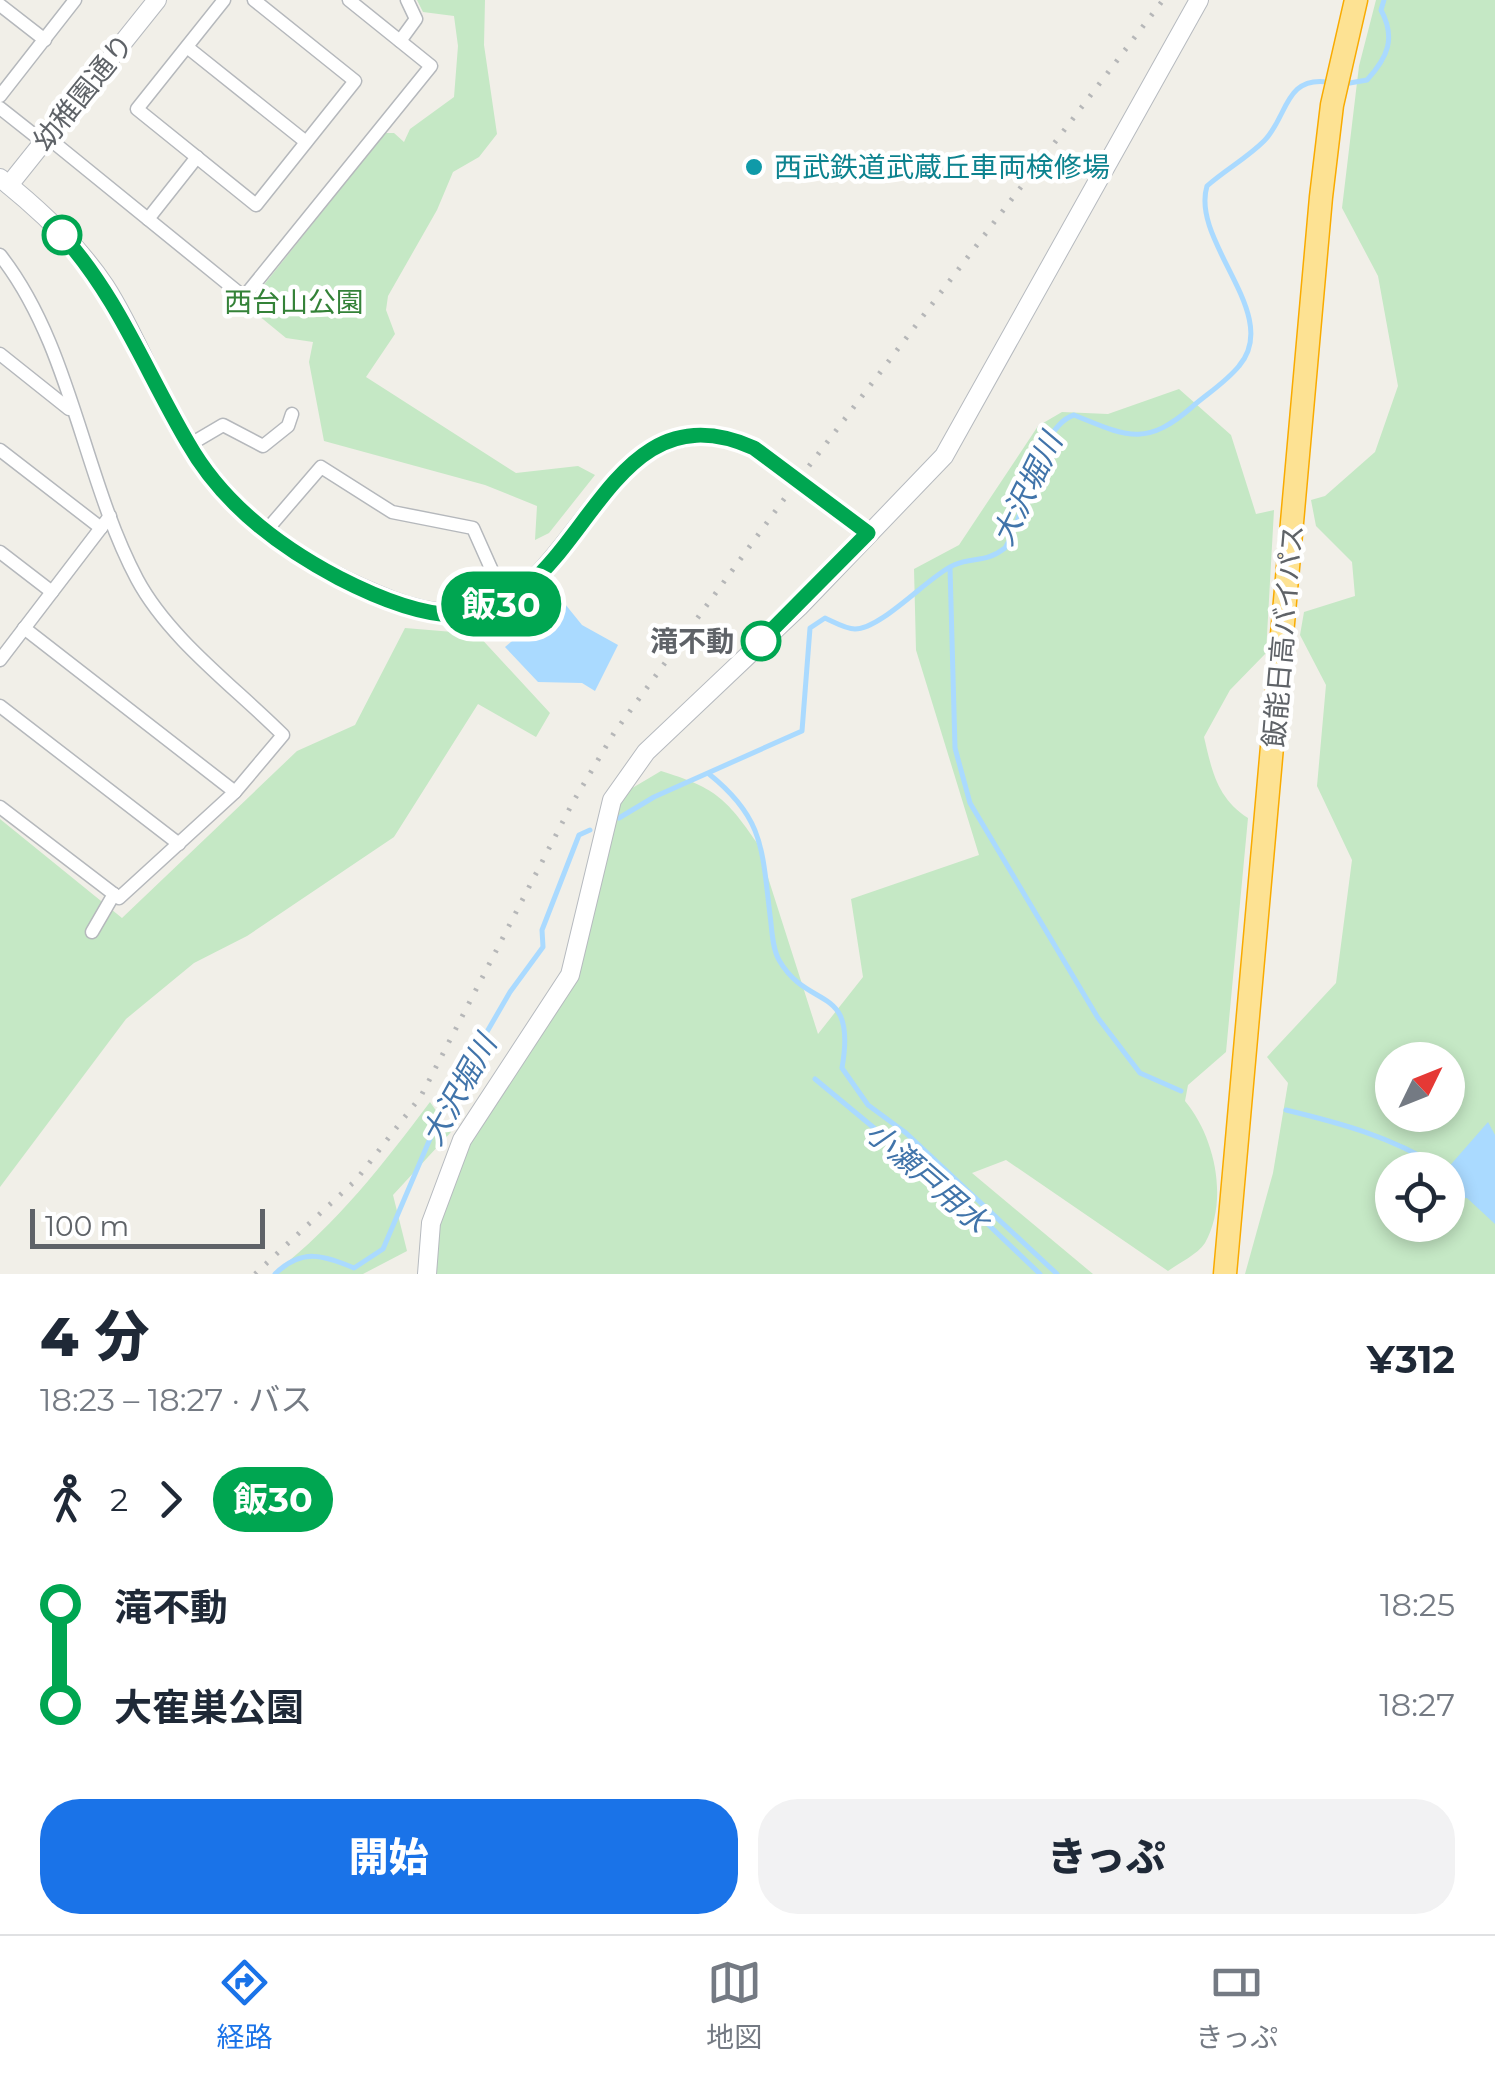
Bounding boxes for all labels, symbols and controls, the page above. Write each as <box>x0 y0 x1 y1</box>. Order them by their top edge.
street label: 幼稚園通り <box>26 27 140 157</box>
place label: 西武鉄道武蔵丘車両検修場 <box>774 150 1110 184</box>
marker: 西武鉄道武蔵丘車両検修場 <box>743 156 765 178</box>
unlabelled marker <box>43 216 81 254</box>
park label: 西台山公園 <box>224 285 364 319</box>
water label: 大沢堀川 <box>984 424 1071 551</box>
street label: 飯能日高バイパス <box>1256 523 1310 749</box>
line badge: 飯30 <box>444 572 558 636</box>
text: 飯30 <box>461 583 541 626</box>
marker: 滝不動 <box>742 622 780 660</box>
place label: 滝不動 <box>650 624 734 658</box>
water label: 大沢堀川 <box>414 1026 506 1151</box>
north arrow <box>1375 1042 1465 1132</box>
map controls <box>1375 1042 1465 1242</box>
water label: 小瀬戸用水 <box>858 1114 998 1242</box>
button: locate <box>1375 1152 1465 1242</box>
scale bar <box>30 1204 265 1248</box>
text: 100 m <box>45 1209 129 1243</box>
text: 4 分 <box>40 1303 150 1370</box>
text: ¥312 <box>1367 1336 1455 1383</box>
text: 18:23 – 18:27 · バス <box>40 1380 312 1419</box>
icon: walk <box>40 1472 95 1527</box>
icon: forward <box>143 1472 198 1527</box>
text: 飯30 <box>233 1478 313 1521</box>
text: 2 <box>110 1480 128 1519</box>
text: 滝不動 <box>114 1584 228 1631</box>
text: 18:25 <box>1380 1585 1455 1624</box>
text: 大寉巣公園 <box>114 1684 304 1731</box>
text: 18:27 <box>1379 1685 1455 1724</box>
button: 開始 <box>40 1799 738 1914</box>
button: きっぷ <box>758 1799 1455 1914</box>
tab: 経路 <box>217 1955 273 2055</box>
tab: 地図 <box>706 1955 762 2055</box>
tab: きっぷ <box>1195 1955 1278 2055</box>

